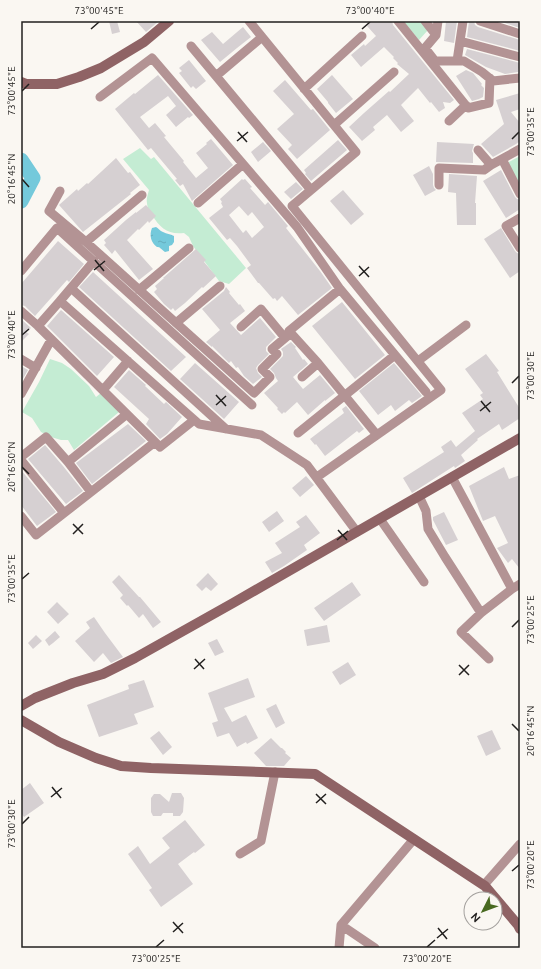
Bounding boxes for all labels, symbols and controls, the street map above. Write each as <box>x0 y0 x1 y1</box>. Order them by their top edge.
text: 73°00'45"E <box>74 5 124 16</box>
text: 73°00'40"E <box>345 5 395 16</box>
text: 73°00'45"E <box>6 66 17 116</box>
text: 73°00'35"E <box>525 107 536 157</box>
text: 20°16'45"N <box>6 154 17 204</box>
text: 73°00'40"E <box>6 310 17 360</box>
text: 73°00'30"E <box>525 351 536 401</box>
text: 20°16'50"N <box>6 442 17 492</box>
text: 73°00'35"E <box>6 554 17 604</box>
text: 73°00'25"E <box>525 595 536 645</box>
text: 20°16'45"N <box>525 706 536 756</box>
text: 73°00'30"E <box>6 799 17 849</box>
text: 73°00'20"E <box>525 840 536 890</box>
north arrow <box>463 891 503 931</box>
text: N <box>468 911 483 925</box>
text: 73°00'25"E <box>131 953 181 964</box>
text: 73°00'20"E <box>402 953 452 964</box>

